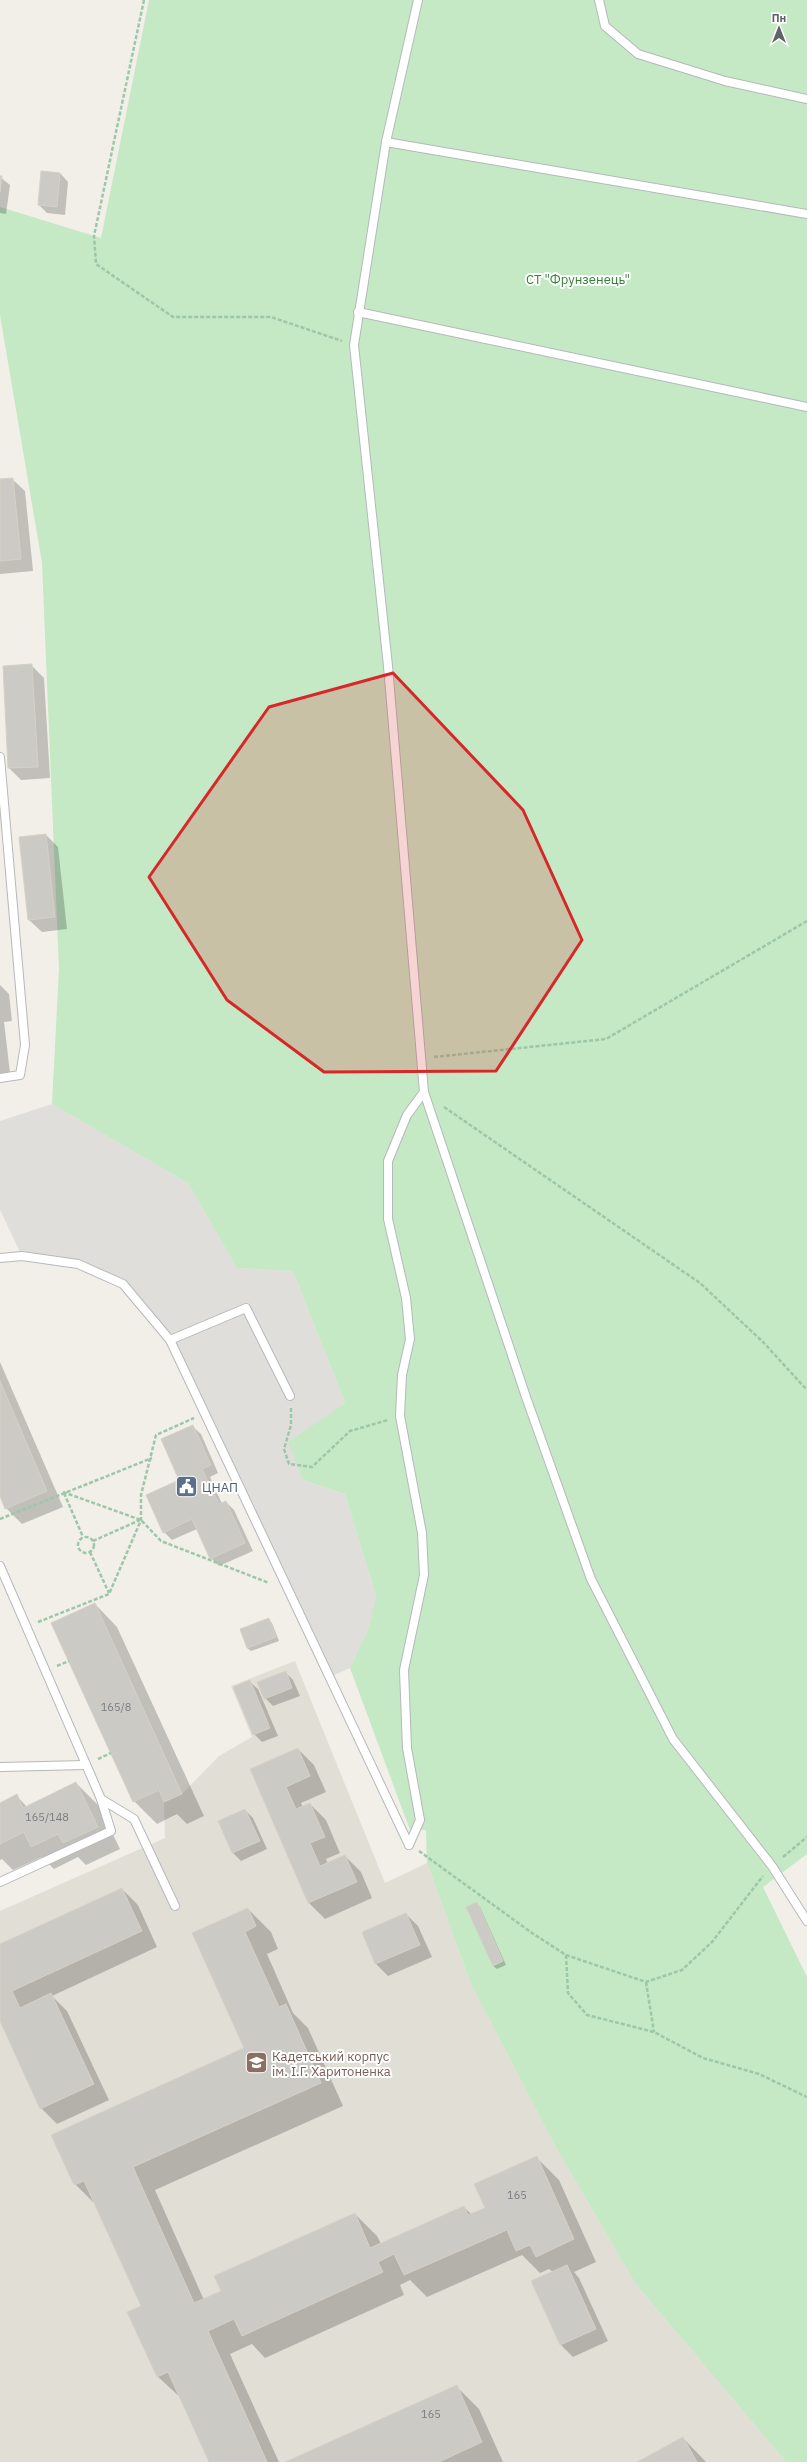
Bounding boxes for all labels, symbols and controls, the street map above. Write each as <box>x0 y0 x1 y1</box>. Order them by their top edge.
north arrow <box>759 8 799 48</box>
text: Пн <box>772 11 786 25</box>
park label: СТ "Фрунзенець" <box>526 271 630 288</box>
public building icon: ЦНАП <box>174 1474 200 1500</box>
place label: ЦНАП <box>202 1479 238 1496</box>
house number: 165/8 <box>101 1700 131 1714</box>
house number: 165/148 <box>25 1810 69 1824</box>
place label: Кадетський корпус ім. І.Г. Харитоненка <box>272 2048 391 2080</box>
school or university icon: Кадетський корпус ім. І.Г. Харитоненка <box>243 2050 269 2076</box>
house number: 165 <box>507 2188 527 2202</box>
house number: 165 <box>421 2407 441 2421</box>

